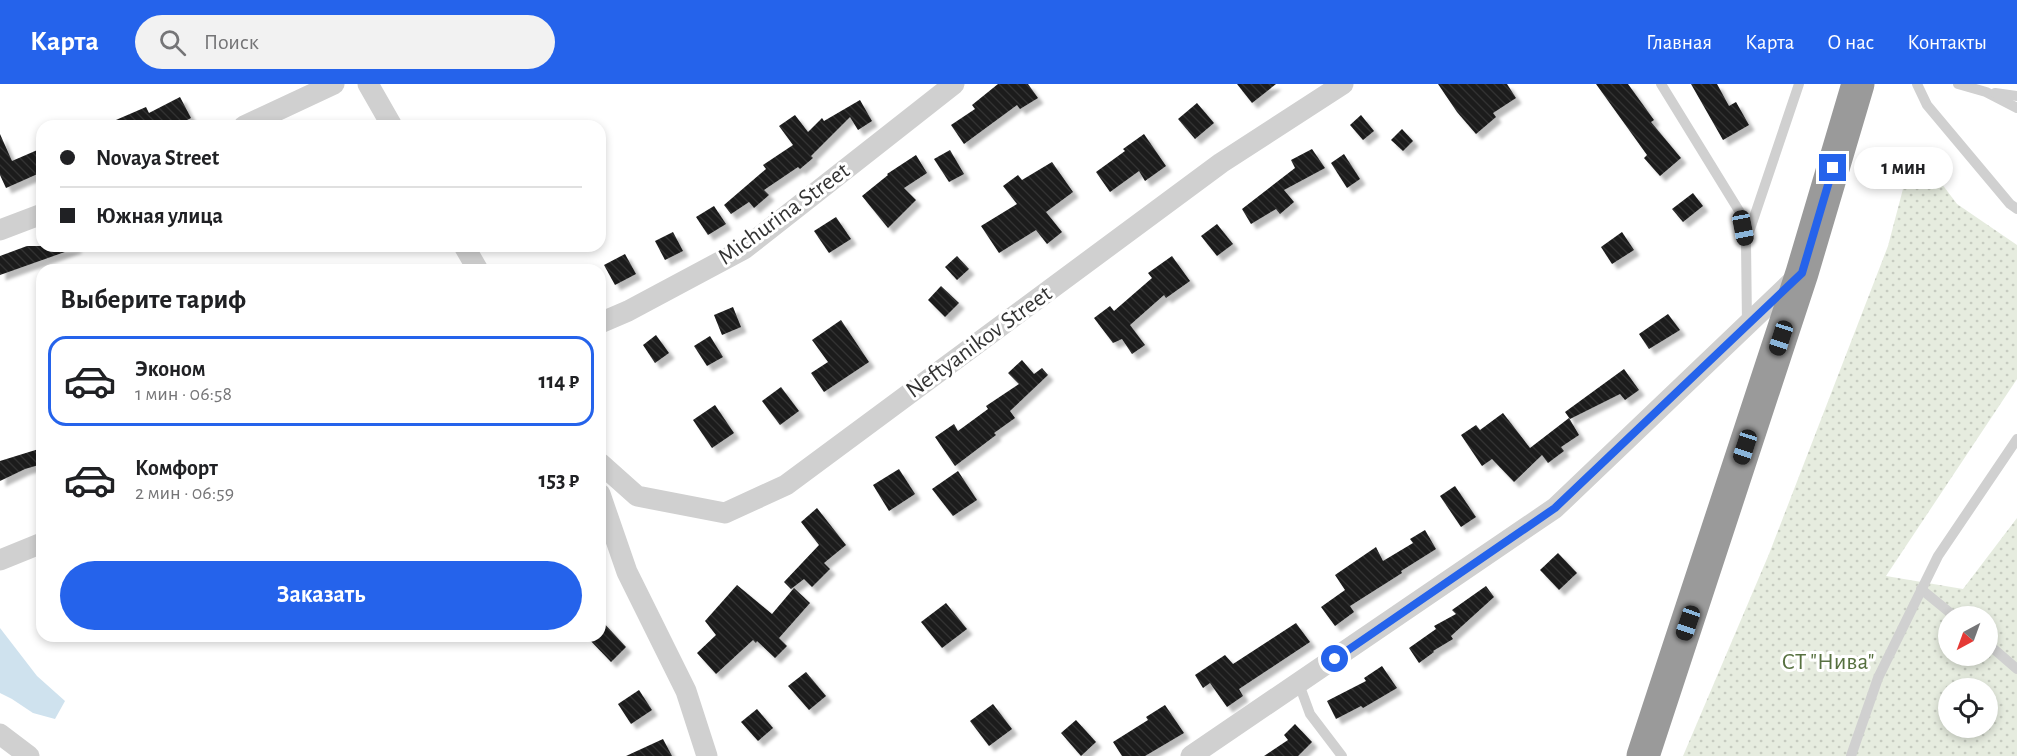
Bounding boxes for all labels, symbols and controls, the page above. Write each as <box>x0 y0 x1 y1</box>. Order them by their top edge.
search box <box>135 15 555 69</box>
icon: search <box>156 26 189 59</box>
text: Карта <box>30 28 99 56</box>
text: Поиск <box>204 31 259 53</box>
text: Главная <box>1646 32 1712 53</box>
text: Карта <box>1745 32 1794 53</box>
text: О нас <box>1827 32 1874 53</box>
text: Контакты <box>1907 32 1987 53</box>
text: Novaya Street <box>96 147 219 169</box>
callout: 1 мин <box>1854 147 1953 189</box>
route end <box>1819 154 1846 181</box>
street label: Michurina Street <box>714 158 854 270</box>
text: 1 мин <box>1881 158 1926 178</box>
text: Южная улица <box>96 205 223 227</box>
car <box>1731 209 1755 247</box>
street label: Neftyanikov Street <box>902 281 1057 403</box>
text: Выберите тариф <box>60 286 246 313</box>
car <box>1767 318 1795 358</box>
icon: car <box>63 354 117 408</box>
text: Эконом <box>135 358 206 380</box>
text: 114 ₽ <box>538 370 579 392</box>
text: 1 мин · 06:58 <box>135 384 232 404</box>
car <box>1731 427 1759 467</box>
icon: car <box>63 453 117 507</box>
text: Комфорт <box>135 457 218 479</box>
text: 153 ₽ <box>538 469 579 491</box>
text: 2 мин · 06:59 <box>135 483 234 503</box>
button: Заказать <box>60 561 582 630</box>
car <box>1674 603 1702 643</box>
north arrow <box>1938 606 1998 666</box>
map controls <box>1938 606 1998 738</box>
route start <box>1321 645 1348 672</box>
park label: СТ "Нива" <box>1782 650 1874 674</box>
button: locate <box>1938 678 1998 738</box>

